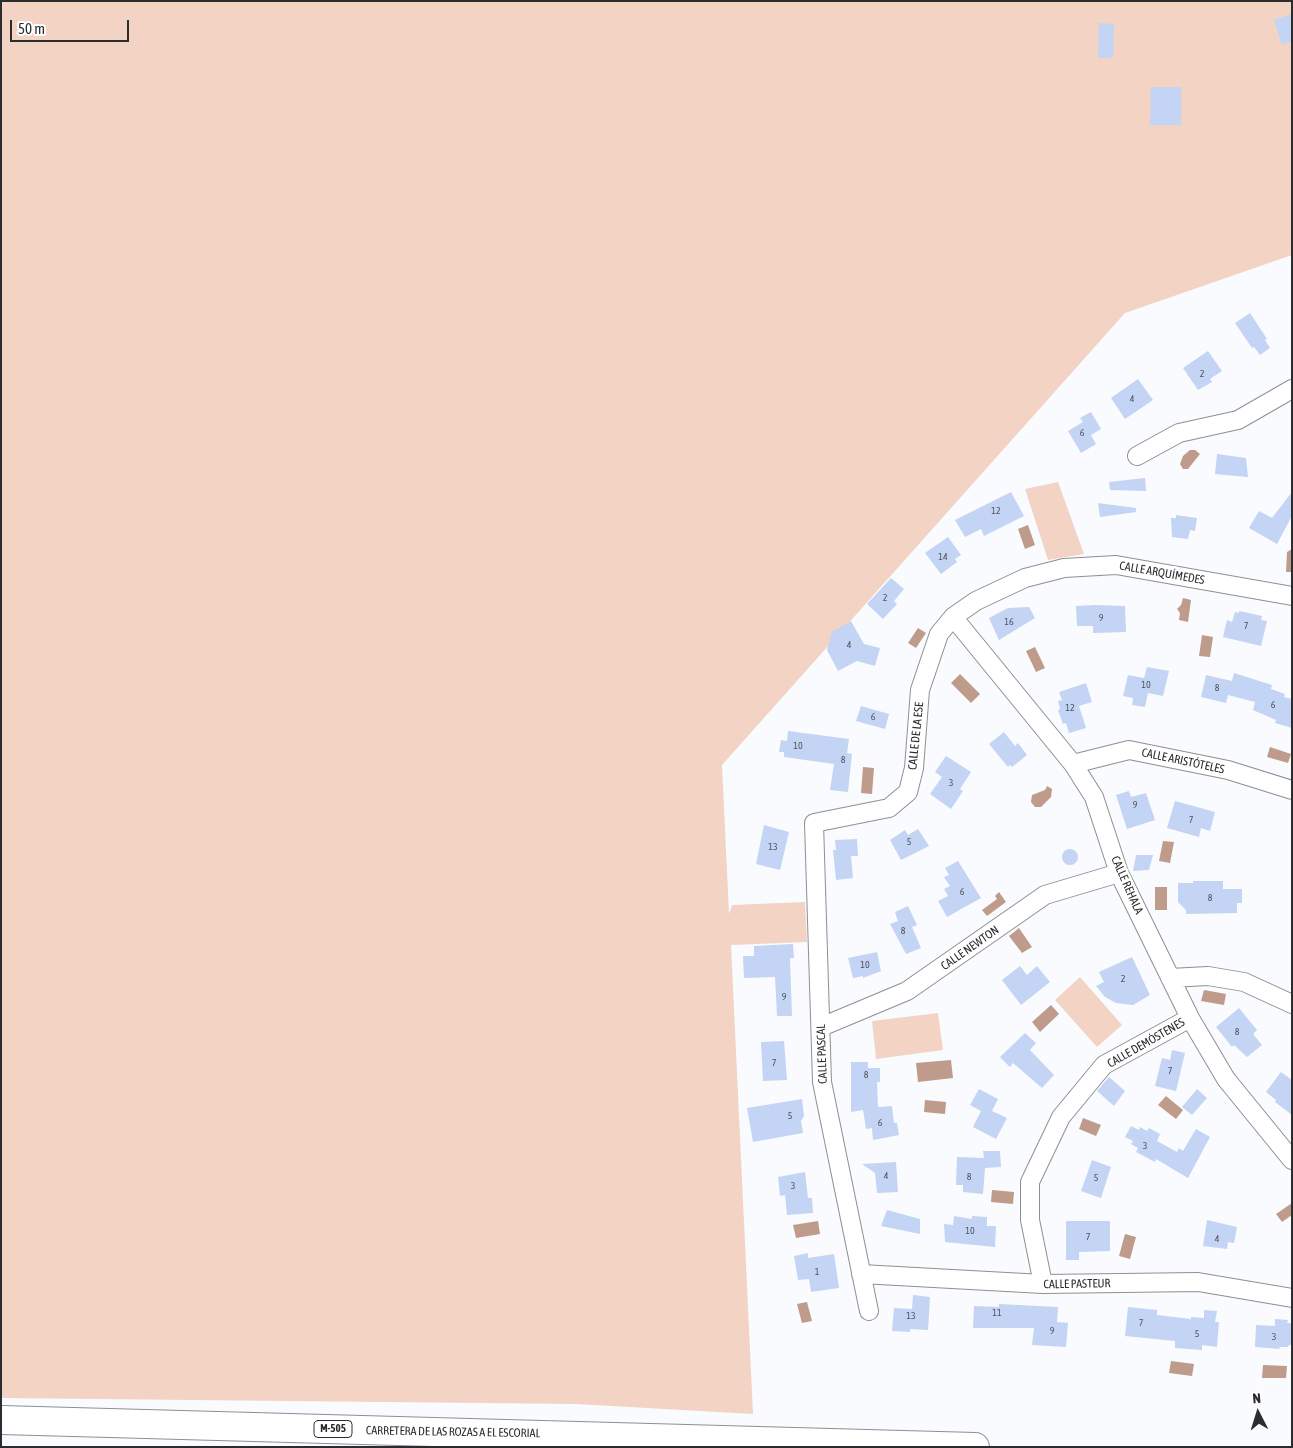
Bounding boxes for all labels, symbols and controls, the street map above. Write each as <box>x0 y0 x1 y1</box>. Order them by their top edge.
scale bar <box>12 10 131 42</box>
text: 50 m <box>18 20 45 37</box>
house number: 2 <box>1200 368 1204 380</box>
house number: 4 <box>1130 393 1134 405</box>
house number: 6 <box>1080 427 1084 439</box>
house number: 12 <box>991 505 1001 517</box>
house number: 14 <box>938 551 948 563</box>
street label: CALLE ARQUÍMEDES <box>1118 558 1206 588</box>
house number: 2 <box>883 592 887 604</box>
house number: 9 <box>1099 612 1103 624</box>
house number: 16 <box>1004 616 1014 628</box>
house number: 7 <box>1244 620 1248 632</box>
house number: 4 <box>847 639 851 651</box>
house number: 10 <box>1141 679 1151 691</box>
house number: 8 <box>1215 682 1219 694</box>
house number: 6 <box>1271 699 1275 711</box>
street label: CALLE DE LA ESE <box>905 701 927 771</box>
house number: 12 <box>1065 702 1075 714</box>
house number: 6 <box>871 711 875 723</box>
house number: 10 <box>793 740 803 752</box>
street label: CALLE ARISTÓTELES <box>1140 745 1226 777</box>
house number: 8 <box>841 754 845 766</box>
house number: 3 <box>949 777 953 789</box>
house number: 9 <box>1133 799 1137 811</box>
house number: 7 <box>1189 814 1193 826</box>
house number: 5 <box>907 836 911 848</box>
house number: 13 <box>768 841 778 853</box>
street label: CALLE REHALA <box>1108 854 1146 916</box>
house number: 6 <box>960 886 964 898</box>
house number: 8 <box>1208 892 1212 904</box>
street label: CALLE NEWTON <box>938 923 1002 973</box>
house number: 8 <box>901 925 905 937</box>
house number: 10 <box>860 959 870 971</box>
house number: 2 <box>1121 973 1125 985</box>
house number: 9 <box>782 991 786 1003</box>
street label: CALLE DEMÓSTENES <box>1105 1015 1187 1071</box>
street label: CALLE PASCAL <box>814 1024 830 1084</box>
house number: 8 <box>1235 1026 1239 1038</box>
house number: 7 <box>772 1057 776 1069</box>
house number: 7 <box>1168 1065 1172 1077</box>
house number: 8 <box>864 1069 868 1081</box>
house number: 5 <box>788 1110 792 1122</box>
house number: 6 <box>878 1117 882 1129</box>
house number: 3 <box>1143 1140 1147 1152</box>
house number: 4 <box>884 1170 888 1182</box>
house number: 8 <box>967 1171 971 1183</box>
house number: 5 <box>1094 1172 1098 1184</box>
house number: 3 <box>791 1180 795 1192</box>
house number: 10 <box>965 1225 975 1237</box>
house number: 7 <box>1086 1231 1090 1243</box>
house number: 4 <box>1215 1233 1219 1245</box>
house number: 1 <box>815 1266 819 1278</box>
street label: CALLE PASTEUR <box>1043 1276 1111 1292</box>
house number: 11 <box>992 1307 1002 1319</box>
house number: 13 <box>906 1310 916 1322</box>
house number: 7 <box>1139 1317 1143 1329</box>
house number: 9 <box>1050 1325 1054 1337</box>
house number: 5 <box>1195 1328 1199 1340</box>
house number: 3 <box>1272 1331 1276 1343</box>
north arrow <box>1233 1388 1283 1438</box>
text: N <box>1252 1390 1261 1406</box>
road number: M-505 <box>314 1420 352 1438</box>
street label: CARRETERA DE LAS ROZAS A EL ESCORIAL <box>366 1423 540 1441</box>

